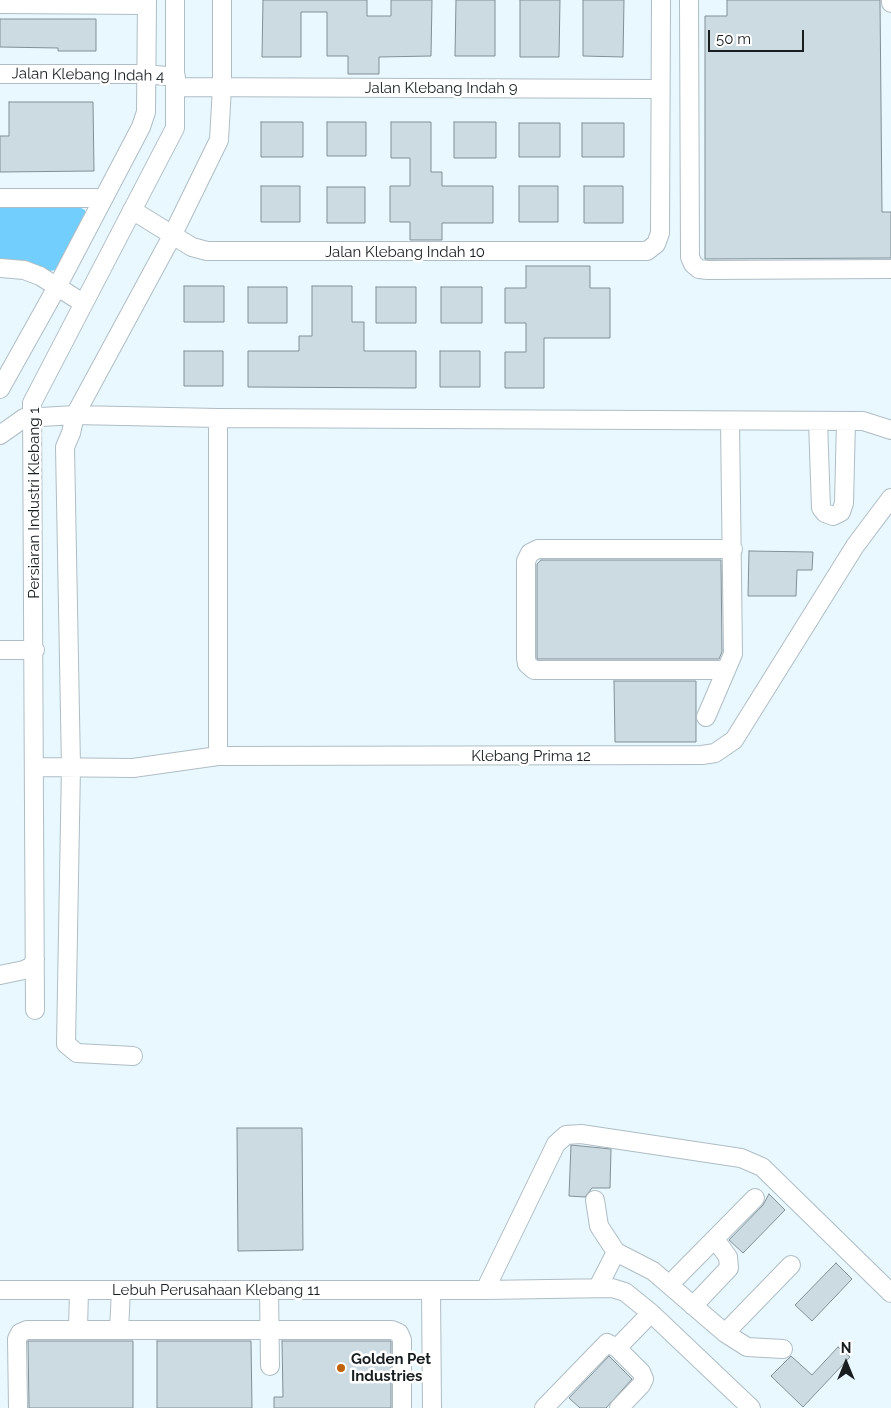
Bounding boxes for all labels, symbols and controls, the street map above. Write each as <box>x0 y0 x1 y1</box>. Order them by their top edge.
scale bar <box>711 20 807 52</box>
text: 50 m <box>716 30 751 48</box>
street label: Jalan Klebang Indah 4 <box>12 65 164 85</box>
street label: Jalan Klebang Indah 9 <box>364 79 518 97</box>
street label: Jalan Klebang Indah 10 <box>325 243 485 261</box>
street label: Persiaran Industri Klebang 1 <box>25 407 43 599</box>
street label: Klebang Prima 12 <box>471 747 591 765</box>
street label: Lebuh Perusahaan Klebang 11 <box>112 1281 320 1299</box>
north arrow <box>821 1338 871 1388</box>
text: N <box>841 1340 851 1356</box>
place label: Golden Pet Industries <box>351 1350 431 1385</box>
marker: Golden Pet Industries <box>335 1362 347 1374</box>

